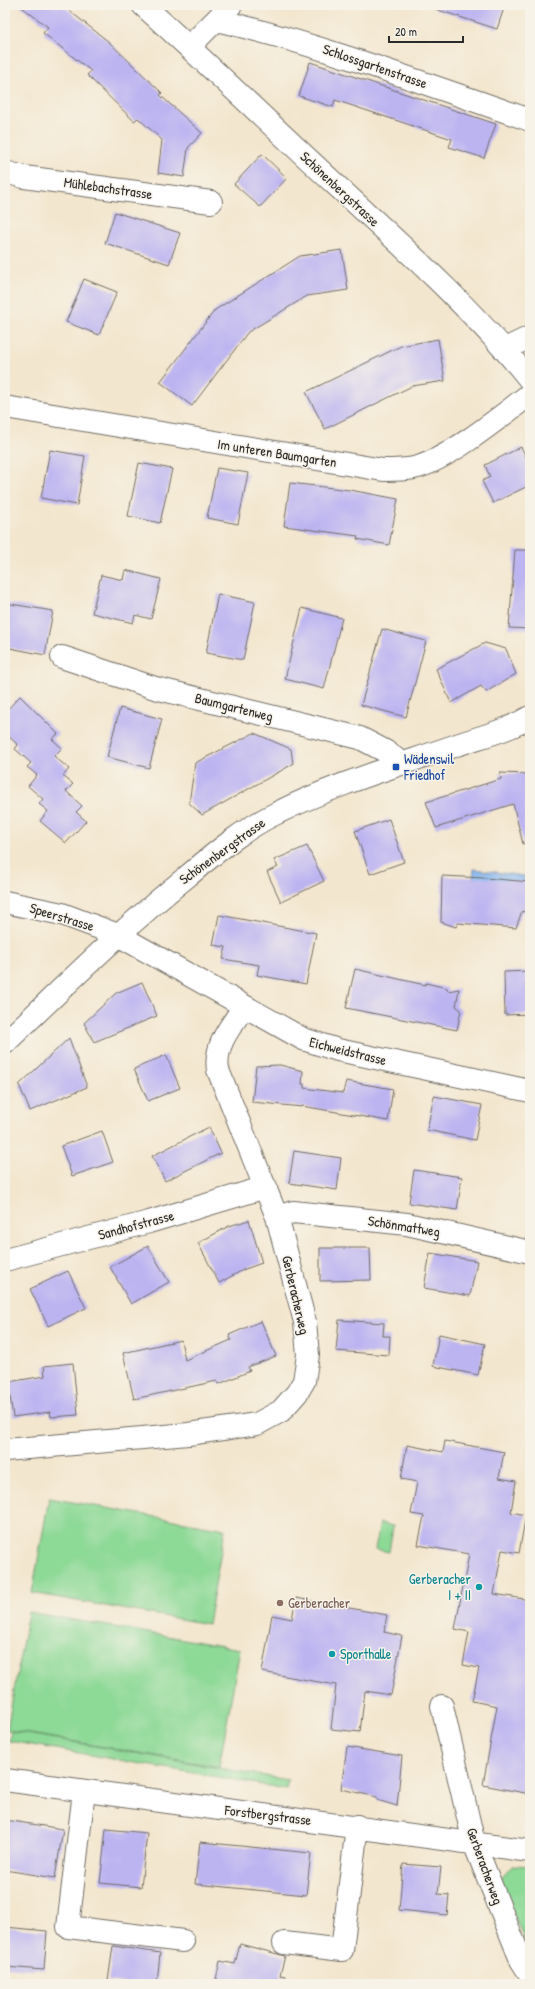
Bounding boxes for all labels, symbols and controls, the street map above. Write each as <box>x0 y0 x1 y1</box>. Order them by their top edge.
scale bar <box>389 18 463 44</box>
text: 20 m <box>395 23 417 40</box>
street label: Schlossgartenstrasse <box>320 39 430 93</box>
street label: Schönenbergstrasse <box>296 147 384 231</box>
street label: Mühlebachstrasse <box>63 172 154 203</box>
street label: Im unteren Baumgarten <box>216 434 338 472</box>
street label: Baumgartenweg <box>193 688 275 726</box>
place label: Wädenswil Friedhof <box>403 749 454 784</box>
marker: Wädenswil Friedhof <box>391 762 401 772</box>
street label: Schönenbergstrasse <box>175 813 269 889</box>
street label: Speerstrasse <box>27 898 97 936</box>
street label: Eichweidstrasse <box>308 1032 389 1069</box>
street label: Sandhofstrasse <box>96 1205 176 1244</box>
street label: Schönmattweg <box>367 1210 441 1242</box>
street label: Gerberacherweg <box>277 1254 315 1336</box>
place label: Gerberacher I + II <box>409 1569 472 1604</box>
marker: Gerberacher I + II <box>474 1582 484 1592</box>
place label: Gerberacher <box>288 1593 351 1612</box>
marker: Gerberacher <box>275 1598 285 1608</box>
place label: Sporthalle <box>340 1644 392 1664</box>
marker: Sporthalle <box>327 1649 337 1659</box>
street label: Forstbergstrasse <box>223 1800 313 1830</box>
street label: Gerberacherweg <box>462 1825 508 1907</box>

